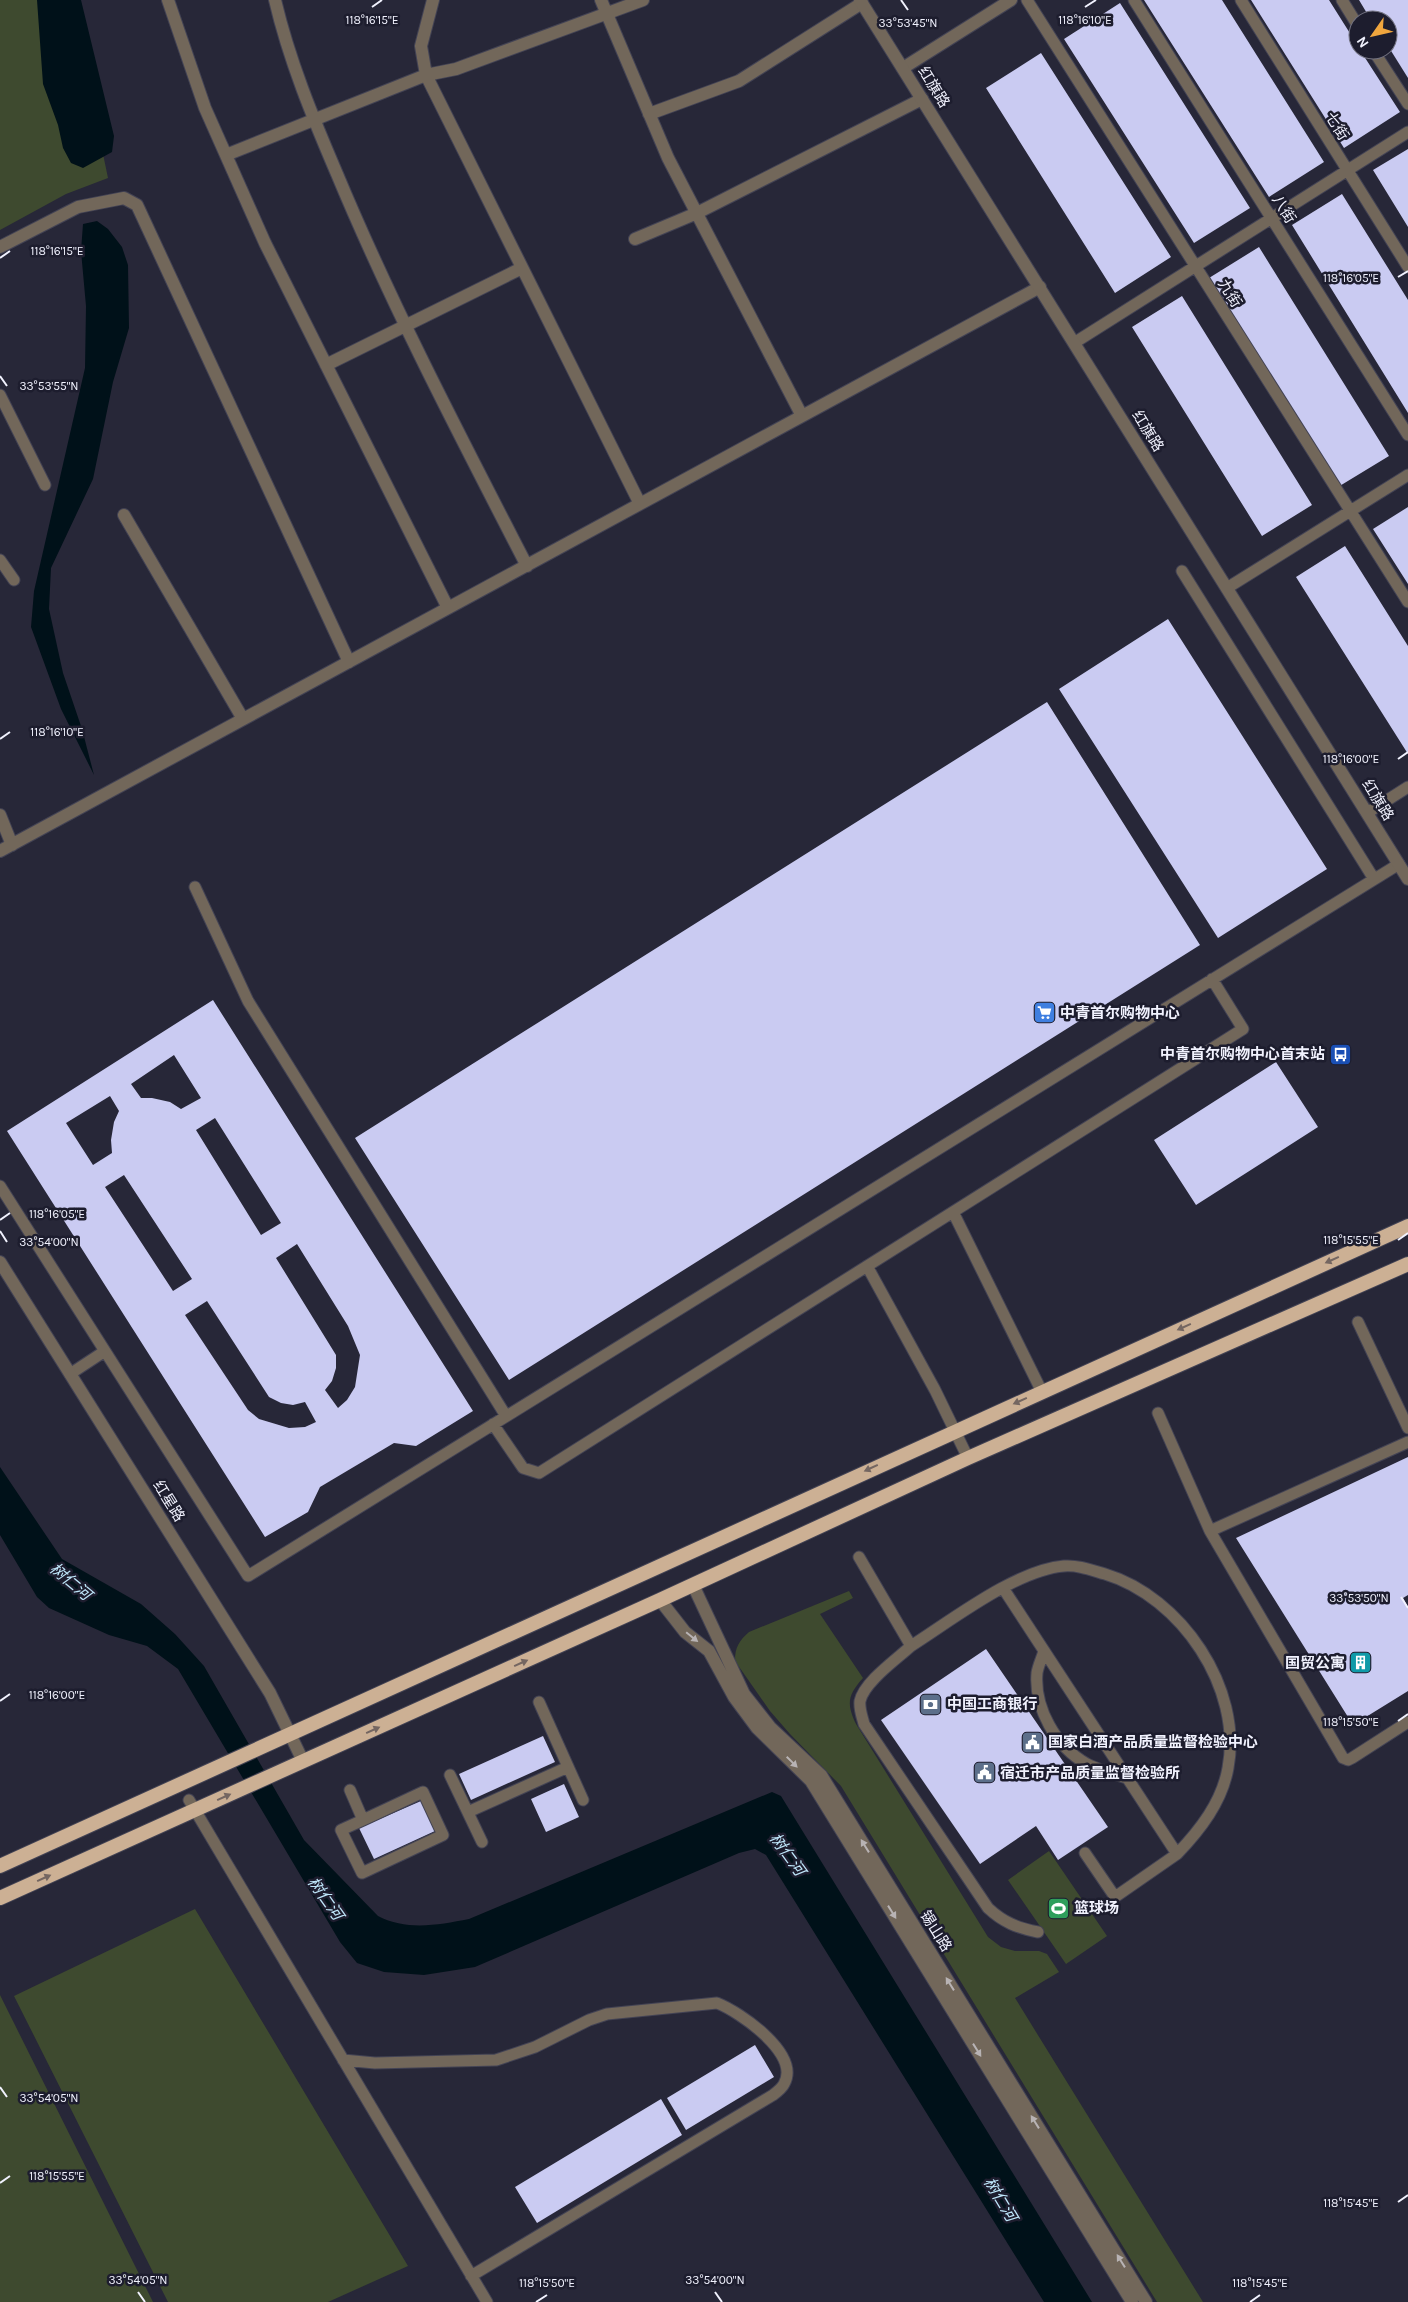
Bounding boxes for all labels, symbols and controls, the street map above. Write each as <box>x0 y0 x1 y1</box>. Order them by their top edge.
north arrow <box>1348 10 1398 60</box>
text: 118°16'15"E <box>346 13 399 27</box>
text: 118°16'10"E <box>1058 13 1112 27</box>
text: 33°53'45"N <box>878 16 938 30</box>
text: N <box>1353 33 1372 51</box>
street label: 红旗路 <box>914 63 954 111</box>
street label: 七街 <box>1321 109 1353 143</box>
street label: 八街 <box>1268 192 1300 226</box>
text: 118°16'15"E <box>31 244 84 258</box>
text: 118°16'05"E <box>1323 271 1379 285</box>
street label: 九街 <box>1214 276 1246 310</box>
text: 33°53'55"N <box>19 379 79 393</box>
street label: 红旗路 <box>1128 407 1168 455</box>
text: 118°16'10"E <box>30 725 84 739</box>
text: 118°16'00"E <box>1323 752 1379 766</box>
street label: 红旗路 <box>1358 776 1398 824</box>
supermarket icon: 中青首尔购物中心 <box>1032 1001 1056 1025</box>
place label: 中青首尔购物中心 <box>1060 1004 1180 1022</box>
bus stop icon: 中青首尔购物中心首末站 <box>1329 1042 1353 1066</box>
place label: 中青首尔购物中心首末站 <box>1160 1045 1325 1063</box>
text: 118°16'05"E <box>29 1207 85 1221</box>
text: 118°15'55"E <box>1323 1233 1379 1247</box>
text: 33°54'00"N <box>19 1235 79 1249</box>
one-way arrow <box>1325 1257 1339 1265</box>
one-way arrow <box>1177 1324 1191 1332</box>
one-way arrow <box>1013 1398 1027 1406</box>
one-way arrow <box>864 1465 878 1473</box>
street label: 红星路 <box>149 1477 189 1525</box>
water label: 树仁河 <box>46 1559 97 1606</box>
text: 33°53'50"N <box>1329 1591 1389 1605</box>
one-way arrow <box>685 1632 698 1643</box>
building icon: 国贸公寓 <box>1349 1651 1373 1675</box>
place label: 国贸公寓 <box>1285 1654 1345 1672</box>
one-way arrow <box>514 1659 528 1667</box>
text: 118°16'00"E <box>29 1688 85 1702</box>
bank icon: 中国工商银行 <box>919 1692 943 1716</box>
place label: 中国工商银行 <box>947 1695 1037 1713</box>
text: 118°15'50"E <box>1323 1715 1379 1729</box>
one-way arrow <box>365 1725 380 1734</box>
public building icon: 国家白酒产品质量监督检验中心 <box>1020 1730 1044 1754</box>
place label: 国家白酒产品质量监督检验中心 <box>1048 1733 1258 1751</box>
one-way arrow <box>786 1756 798 1768</box>
public building icon: 宿迁市产品质量监督检验所 <box>972 1761 996 1785</box>
place label: 宿迁市产品质量监督检验所 <box>1000 1764 1180 1782</box>
one-way arrow <box>217 1792 231 1800</box>
water label: 树仁河 <box>766 1829 811 1882</box>
one-way arrow <box>860 1839 869 1852</box>
one-way arrow <box>37 1873 51 1881</box>
water label: 树仁河 <box>304 1873 349 1926</box>
sports icon: 篮球场 <box>1046 1896 1070 1920</box>
place label: 篮球场 <box>1074 1899 1119 1917</box>
one-way arrow <box>887 1905 896 1918</box>
street label: 锡山路 <box>916 1907 956 1955</box>
one-way arrow <box>945 1977 955 1991</box>
one-way arrow <box>972 2044 982 2057</box>
text: 33°54'05"N <box>19 2091 79 2105</box>
one-way arrow <box>1031 2116 1040 2129</box>
text: 118°15'55"E <box>29 2169 85 2183</box>
water label: 树仁河 <box>980 2174 1023 2227</box>
text: 118°15'45"E <box>1323 2196 1379 2210</box>
one-way arrow <box>1116 2254 1125 2267</box>
text: 33°54'05"N <box>108 2273 168 2287</box>
text: 33°54'00"N <box>685 2273 745 2287</box>
text: 118°15'50"E <box>519 2276 575 2290</box>
text: 118°15'45"E <box>1232 2276 1288 2290</box>

